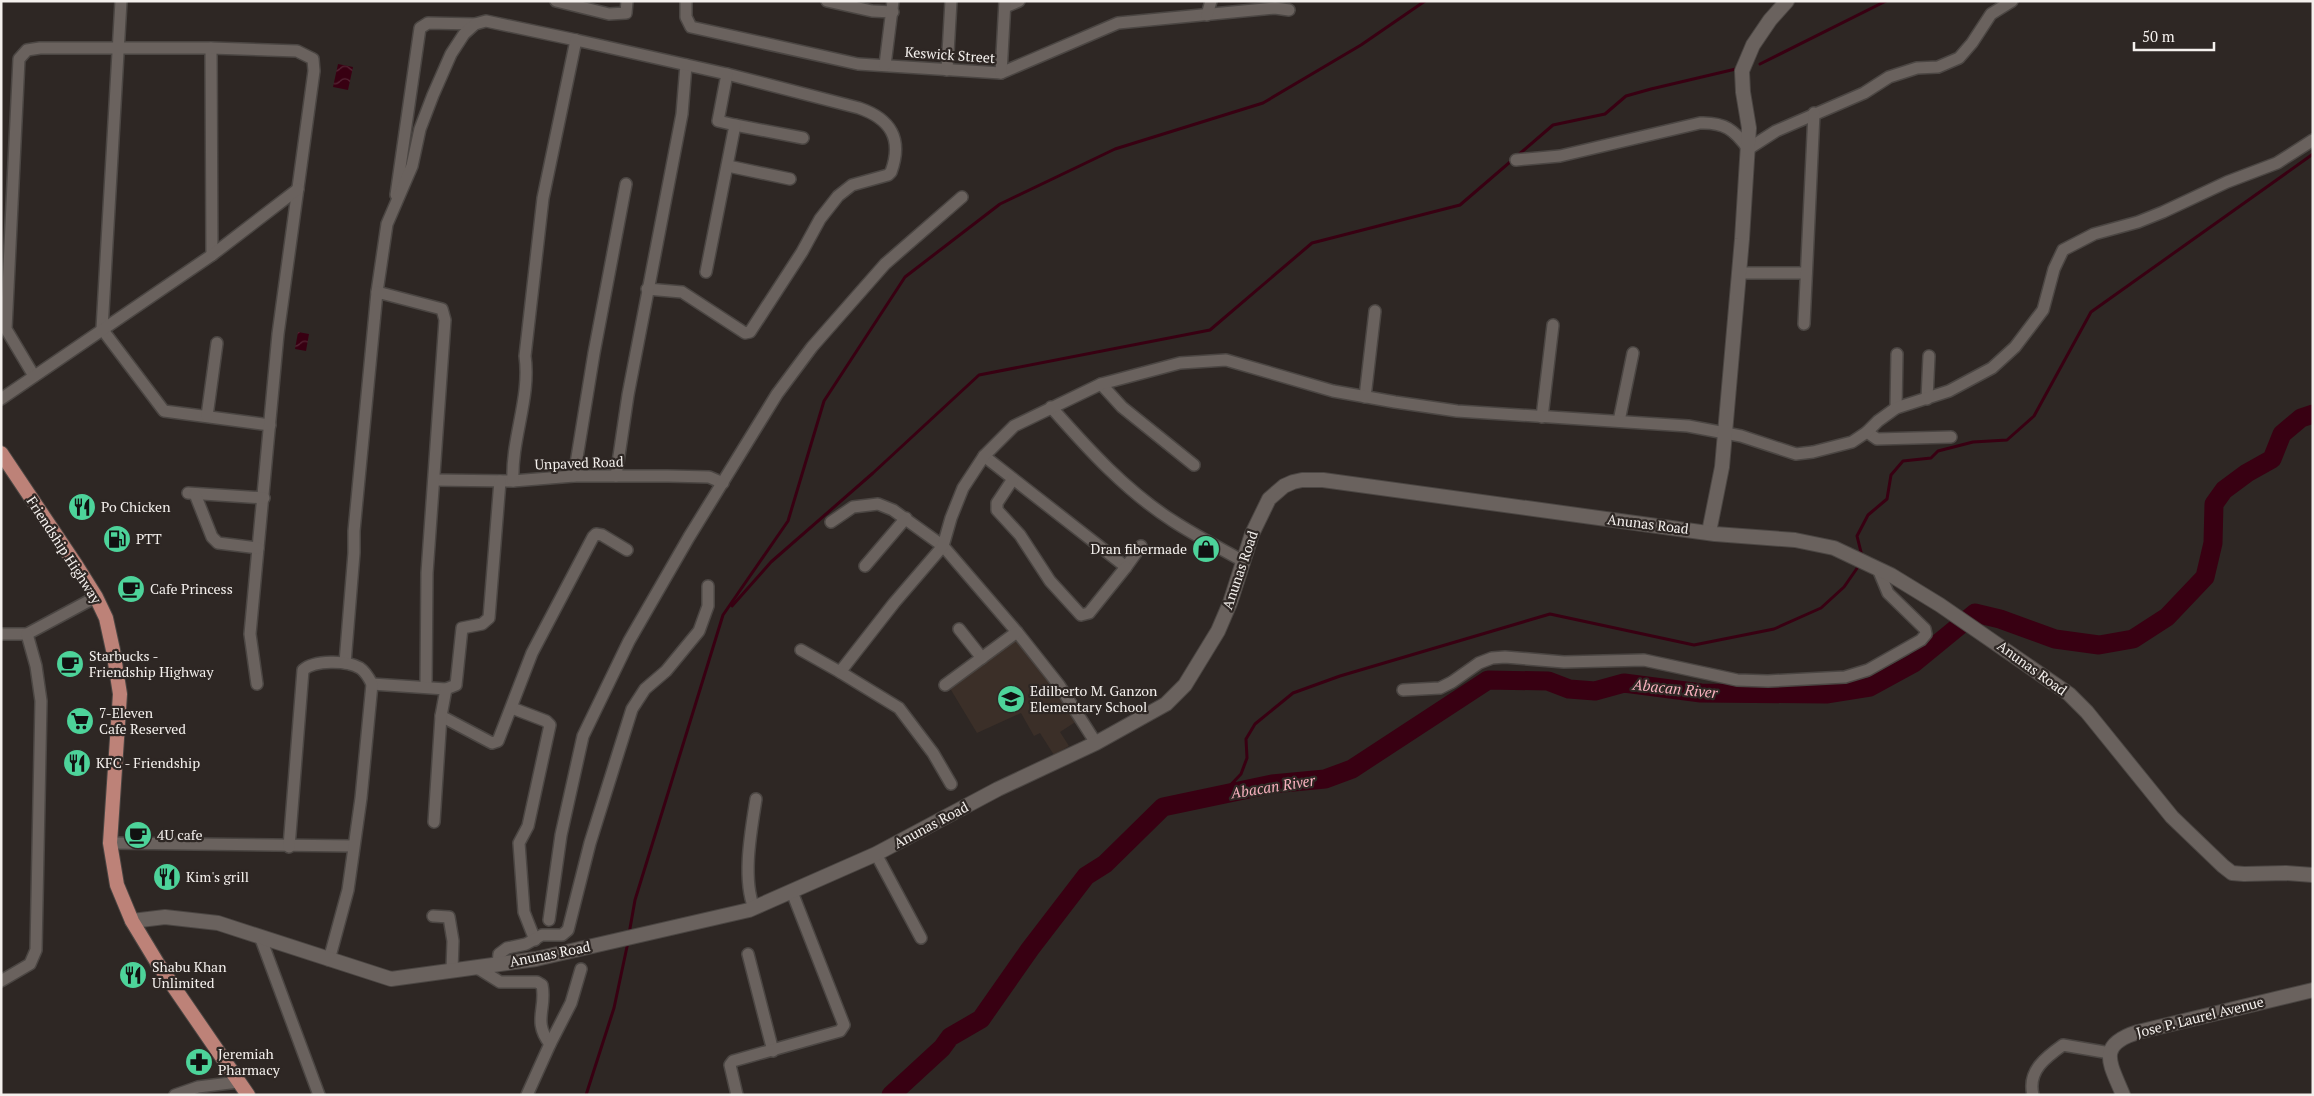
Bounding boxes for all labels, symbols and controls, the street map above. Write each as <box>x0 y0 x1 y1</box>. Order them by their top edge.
scale bar <box>2134 20 2214 52</box>
text: 50 m <box>2142 26 2175 46</box>
street label: Keswick Street <box>904 42 997 67</box>
street label: Unpaved Road <box>534 451 624 474</box>
street label: Friendship Highway <box>23 492 107 608</box>
restaurant icon: Po Chicken <box>67 492 97 522</box>
place label: Po Chicken <box>101 497 171 516</box>
street label: Anunas Road <box>1606 509 1690 538</box>
fuel station icon: PTT <box>102 524 132 554</box>
street label: Anunas Road <box>1217 528 1262 612</box>
place label: PTT <box>136 529 162 548</box>
shop icon: Dran fibermade <box>1191 534 1221 564</box>
place label: Dran fibermade <box>1091 539 1187 558</box>
cafe icon: Cafe Princess <box>116 574 146 604</box>
place label: Cafe Princess <box>150 579 233 598</box>
street label: Anunas Road <box>1994 636 2071 700</box>
place label: Starbucks - Friendship Highway <box>89 646 214 681</box>
cafe icon: Starbucks - Friendship Highway <box>55 649 85 679</box>
water label: Abacan River <box>1631 674 1720 703</box>
place label: Edilberto M. Ganzon Elementary School <box>1030 681 1158 716</box>
school or university icon: Edilberto M. Ganzon Elementary School <box>996 684 1026 714</box>
place label: 7-Eleven Cafe Reserved <box>99 703 186 738</box>
supermarket icon: 7-Eleven Cafe Reserved <box>65 706 95 736</box>
restaurant icon: KFC - Friendship <box>62 748 92 778</box>
place label: KFC - Friendship <box>96 753 200 772</box>
water label: Abacan River <box>1228 769 1318 803</box>
street label: Anunas Road <box>890 797 972 852</box>
cafe icon: 4U cafe <box>123 820 153 850</box>
place label: 4U cafe <box>157 825 202 844</box>
restaurant icon: Kim's grill <box>152 862 182 892</box>
place label: Kim's grill <box>186 867 249 886</box>
street label: Anunas Road <box>508 936 592 971</box>
place label: Shabu Khan Unlimited <box>152 957 227 992</box>
restaurant icon: Shabu Khan Unlimited <box>118 960 148 990</box>
street label: Jose P. Laurel Avenue <box>2134 991 2266 1042</box>
place label: Jeremiah Pharmacy <box>218 1044 281 1079</box>
pharmacy icon: Jeremiah Pharmacy <box>184 1047 214 1077</box>

